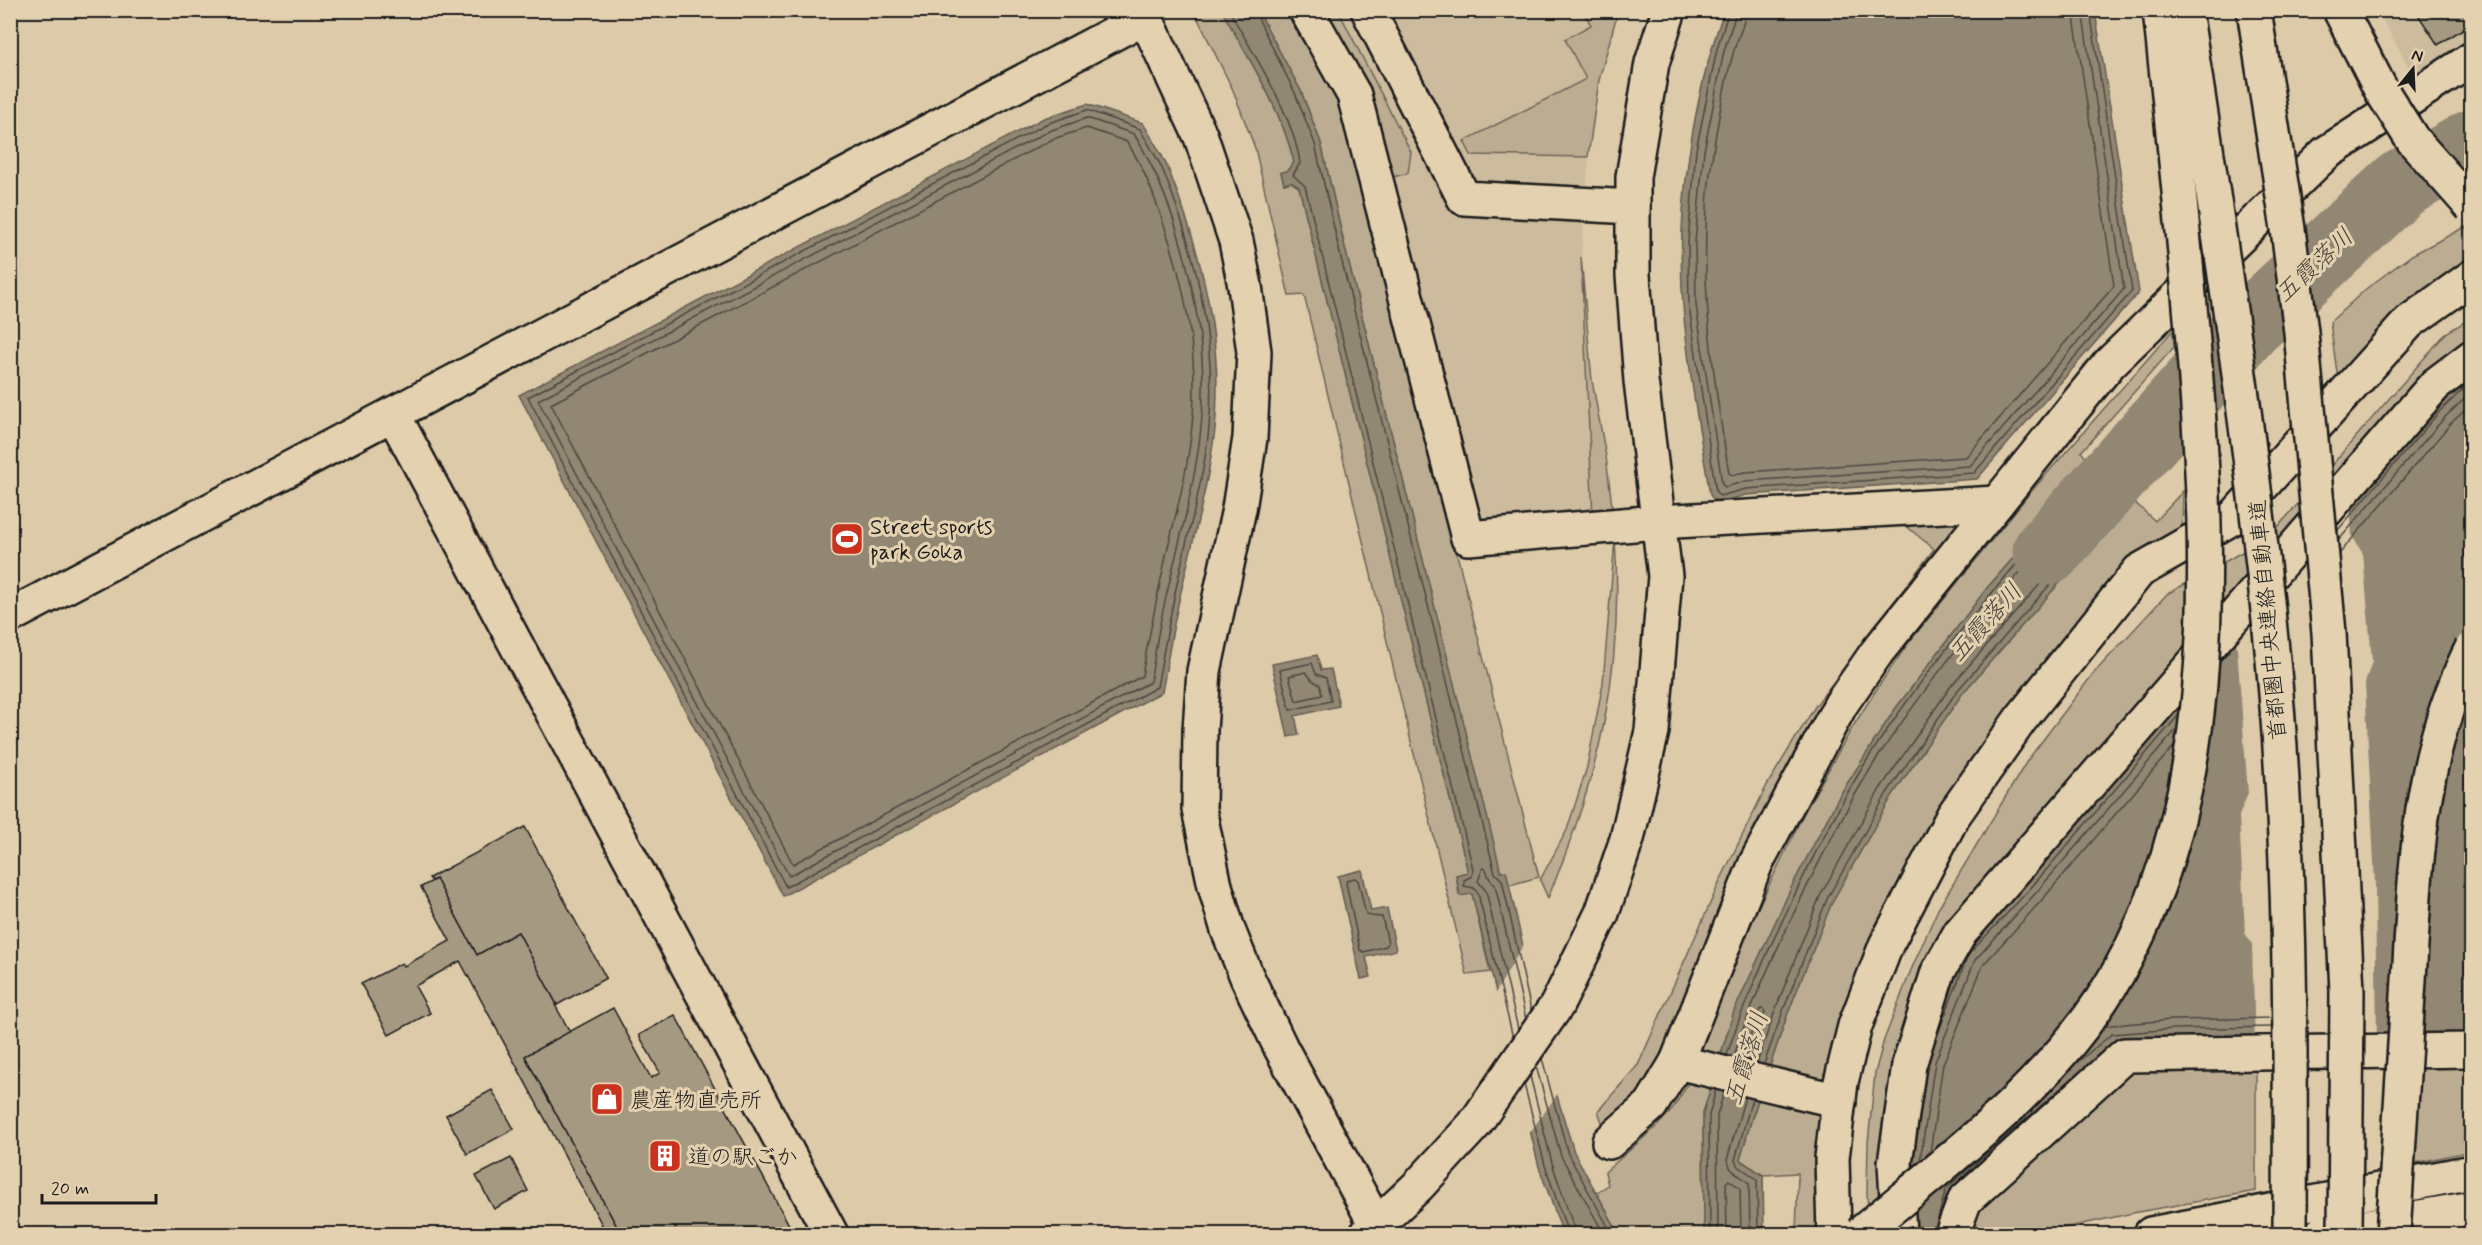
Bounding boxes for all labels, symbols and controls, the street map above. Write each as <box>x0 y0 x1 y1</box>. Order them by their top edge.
north arrow <box>2383 39 2443 99</box>
text: N <box>2409 45 2425 68</box>
water label: 五霞落川 <box>2269 222 2361 310</box>
street label: 首都圏中央連絡自動車道 <box>2244 498 2293 742</box>
place label: Street sports park Goka <box>870 514 993 567</box>
sports icon: Street sports park Goka <box>829 521 865 557</box>
water label: 五霞落川 <box>1942 577 2030 669</box>
water label: 五霞落川 <box>1719 1008 1776 1109</box>
shop icon: 農産物直売所 <box>589 1081 625 1117</box>
place label: 農産物直売所 <box>630 1087 762 1115</box>
building icon: 道の駅ごか <box>647 1138 683 1174</box>
place label: 道の駅ごか <box>688 1144 798 1172</box>
scale bar <box>42 1167 156 1205</box>
text: 20 m <box>51 1177 89 1201</box>

